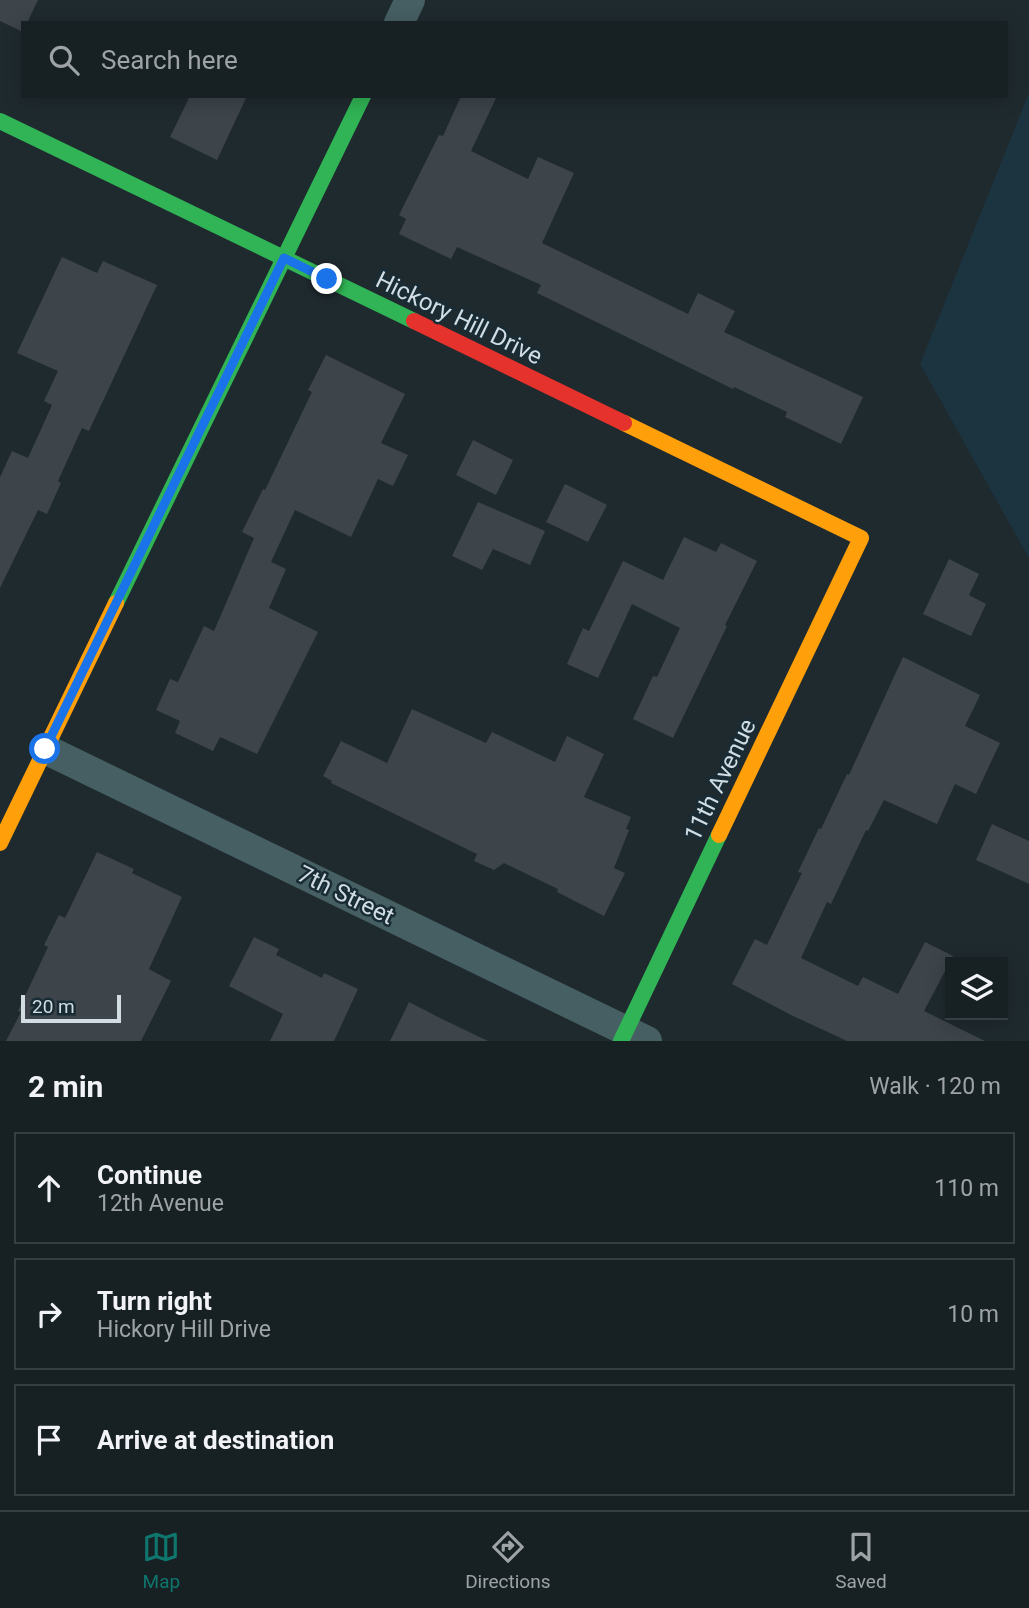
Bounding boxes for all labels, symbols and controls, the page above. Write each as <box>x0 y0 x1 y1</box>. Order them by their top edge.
search box <box>21 21 1008 98</box>
icon: search <box>45 41 83 79</box>
text: Search here <box>101 45 238 75</box>
route end <box>311 263 342 294</box>
street label: Hickory Hill Drive <box>371 266 547 370</box>
street label: 11th Avenue <box>678 714 762 846</box>
route start <box>29 733 60 764</box>
street label: 7th Street <box>293 860 399 930</box>
map controls <box>945 957 1008 1020</box>
button: layers <box>945 957 1008 1020</box>
scale bar <box>21 992 121 1024</box>
text: 20 m <box>32 995 75 1018</box>
text: 2 min <box>28 1069 103 1104</box>
text: Walk · 120 m <box>869 1073 1001 1100</box>
text: Continue <box>97 1160 202 1190</box>
icon: ahead <box>30 1169 68 1207</box>
text: 110 m <box>934 1175 999 1202</box>
text: 12th Avenue <box>97 1190 224 1217</box>
text: Turn right <box>97 1286 212 1316</box>
icon: right <box>30 1295 68 1333</box>
text: 10 m <box>947 1301 999 1328</box>
text: Hickory Hill Drive <box>97 1316 271 1343</box>
icon: arrive <box>30 1421 68 1459</box>
text: Arrive at destination <box>97 1425 334 1455</box>
tab: Map <box>142 1528 180 1593</box>
tab: Directions <box>465 1528 550 1593</box>
tab: Saved <box>835 1528 887 1593</box>

